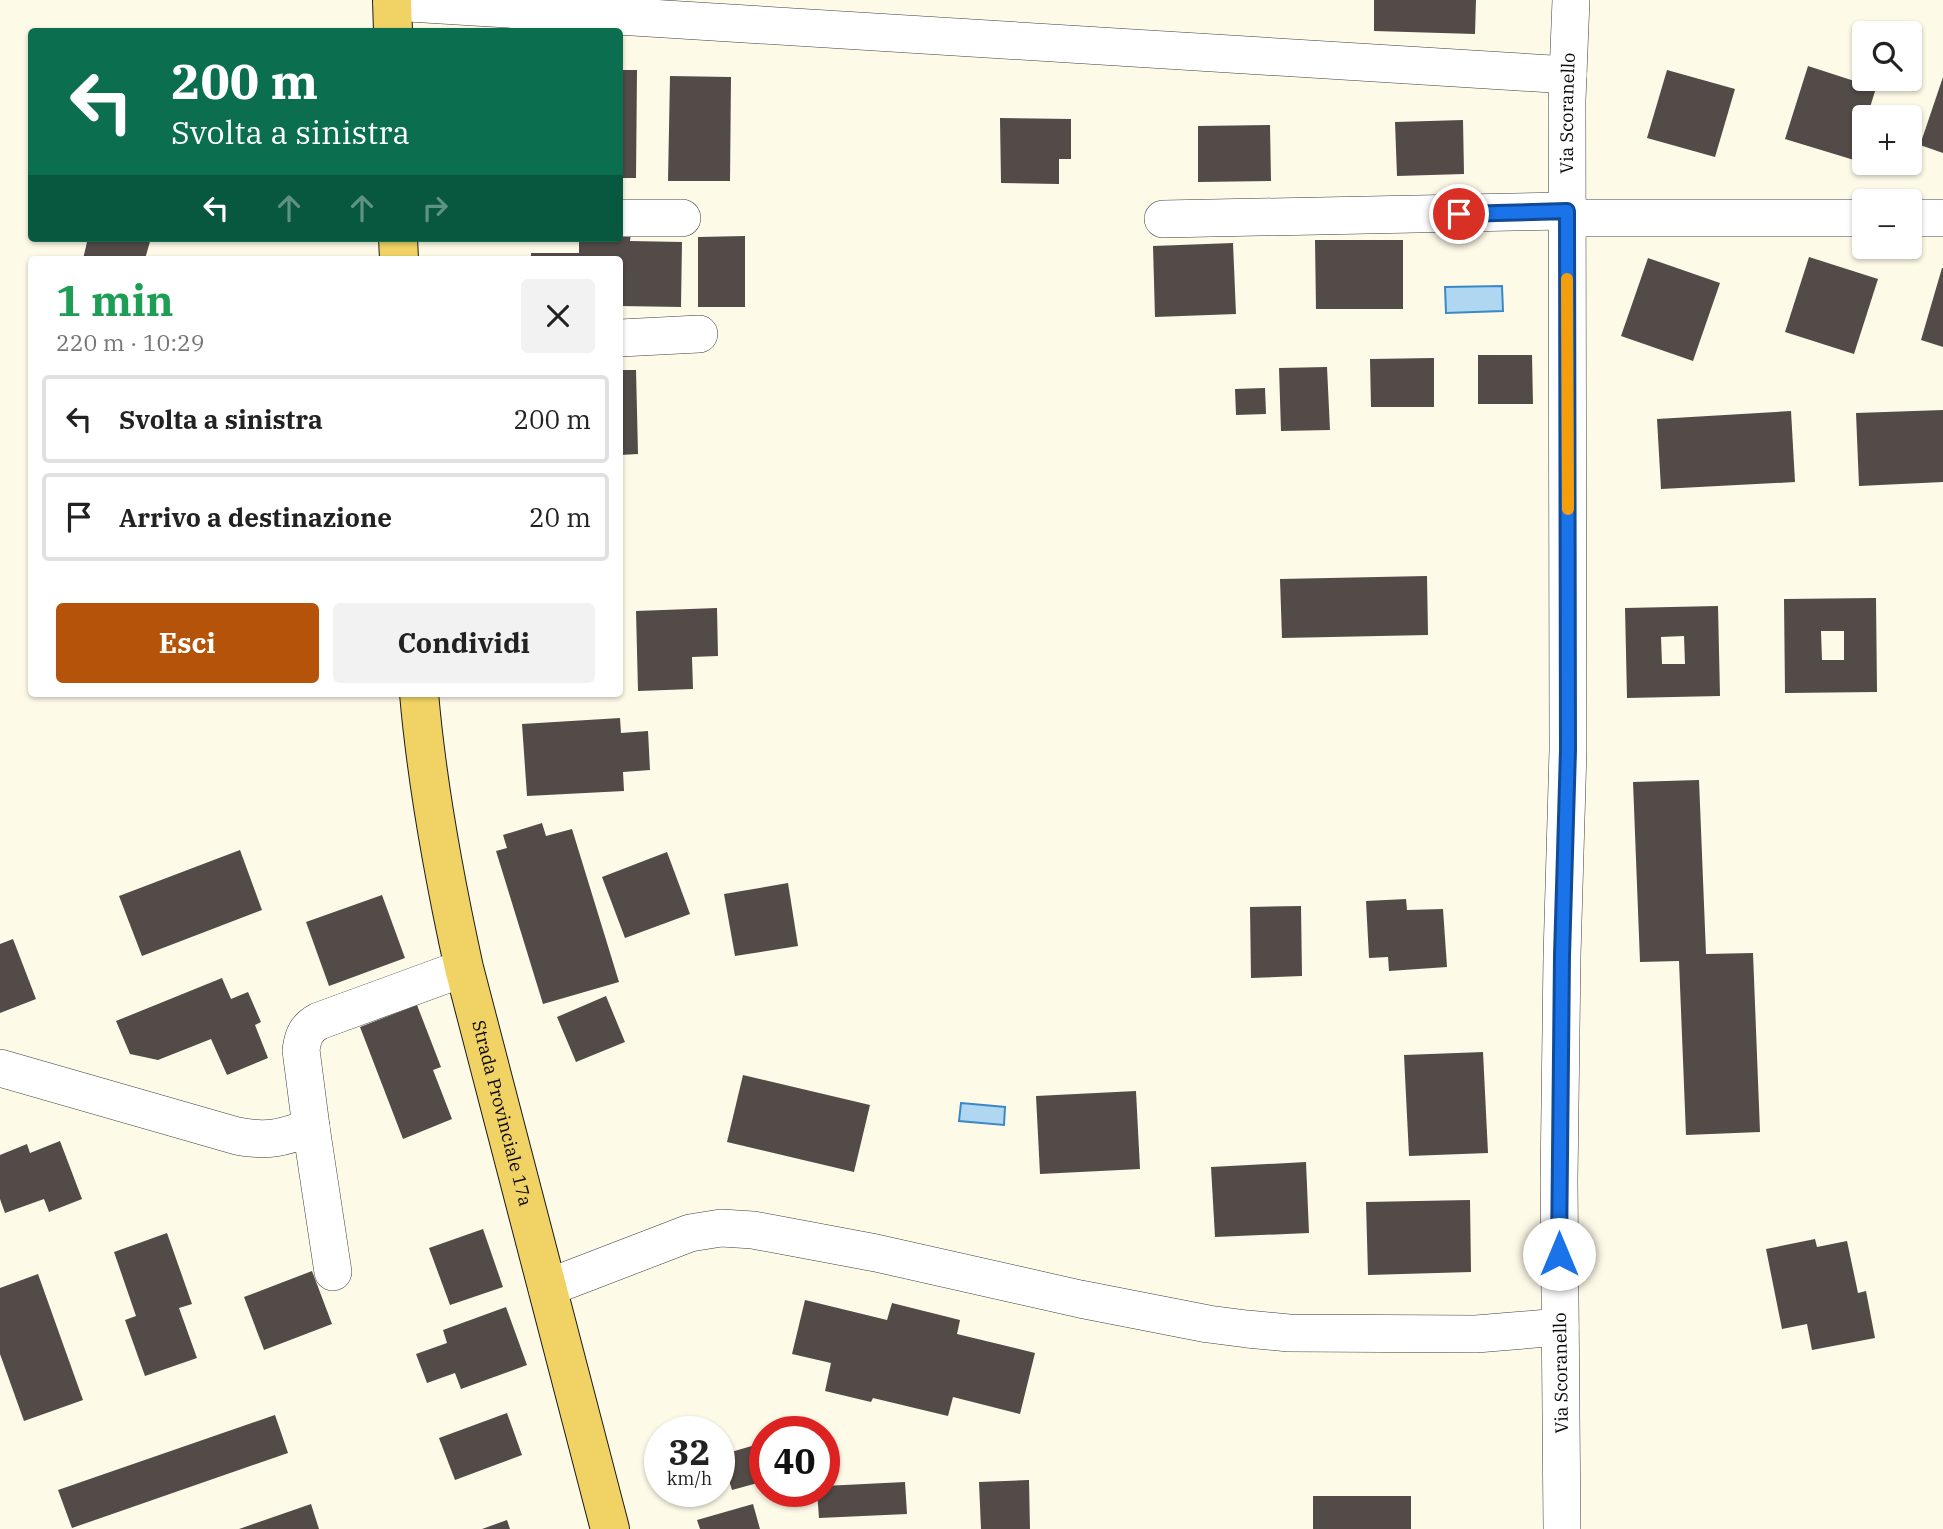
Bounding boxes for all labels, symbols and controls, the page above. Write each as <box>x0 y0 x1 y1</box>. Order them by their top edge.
map controls <box>1852 21 1922 259</box>
button: search <box>1852 21 1922 91</box>
text: 200 m <box>171 49 318 112</box>
street label: Via Scoranello <box>1555 52 1580 174</box>
icon: left <box>56 56 147 147</box>
button: + <box>1852 105 1922 175</box>
text: Svolta a sinistra <box>171 111 410 153</box>
pin <box>1429 184 1489 244</box>
icon: left <box>197 189 235 227</box>
icon: ahead <box>270 189 308 227</box>
icon: ahead <box>343 189 381 227</box>
icon: right <box>416 189 454 227</box>
button: − <box>1852 189 1922 259</box>
icon: arrive <box>1440 195 1478 233</box>
text: 1 min <box>56 273 174 328</box>
button: close <box>521 279 595 353</box>
text: 220 m · 10:29 <box>56 327 205 357</box>
icon: left <box>60 400 98 438</box>
text: Svolta a sinistra <box>119 402 323 436</box>
text: 200 m <box>513 402 591 436</box>
icon: arrive <box>60 498 98 536</box>
text: Arrivo a destinazione <box>119 500 392 534</box>
text: 20 m <box>529 500 591 534</box>
button: Esci <box>56 603 319 683</box>
button: Condividi <box>333 603 595 683</box>
street label: Strada Provinciale 17a <box>467 1018 538 1209</box>
position arrow <box>1522 1217 1596 1291</box>
street label: Via Scoranello <box>1548 1312 1573 1434</box>
speed limit sign: 40 <box>749 1416 840 1507</box>
text: 32 <box>668 1429 711 1475</box>
text: km/h <box>667 1467 712 1490</box>

